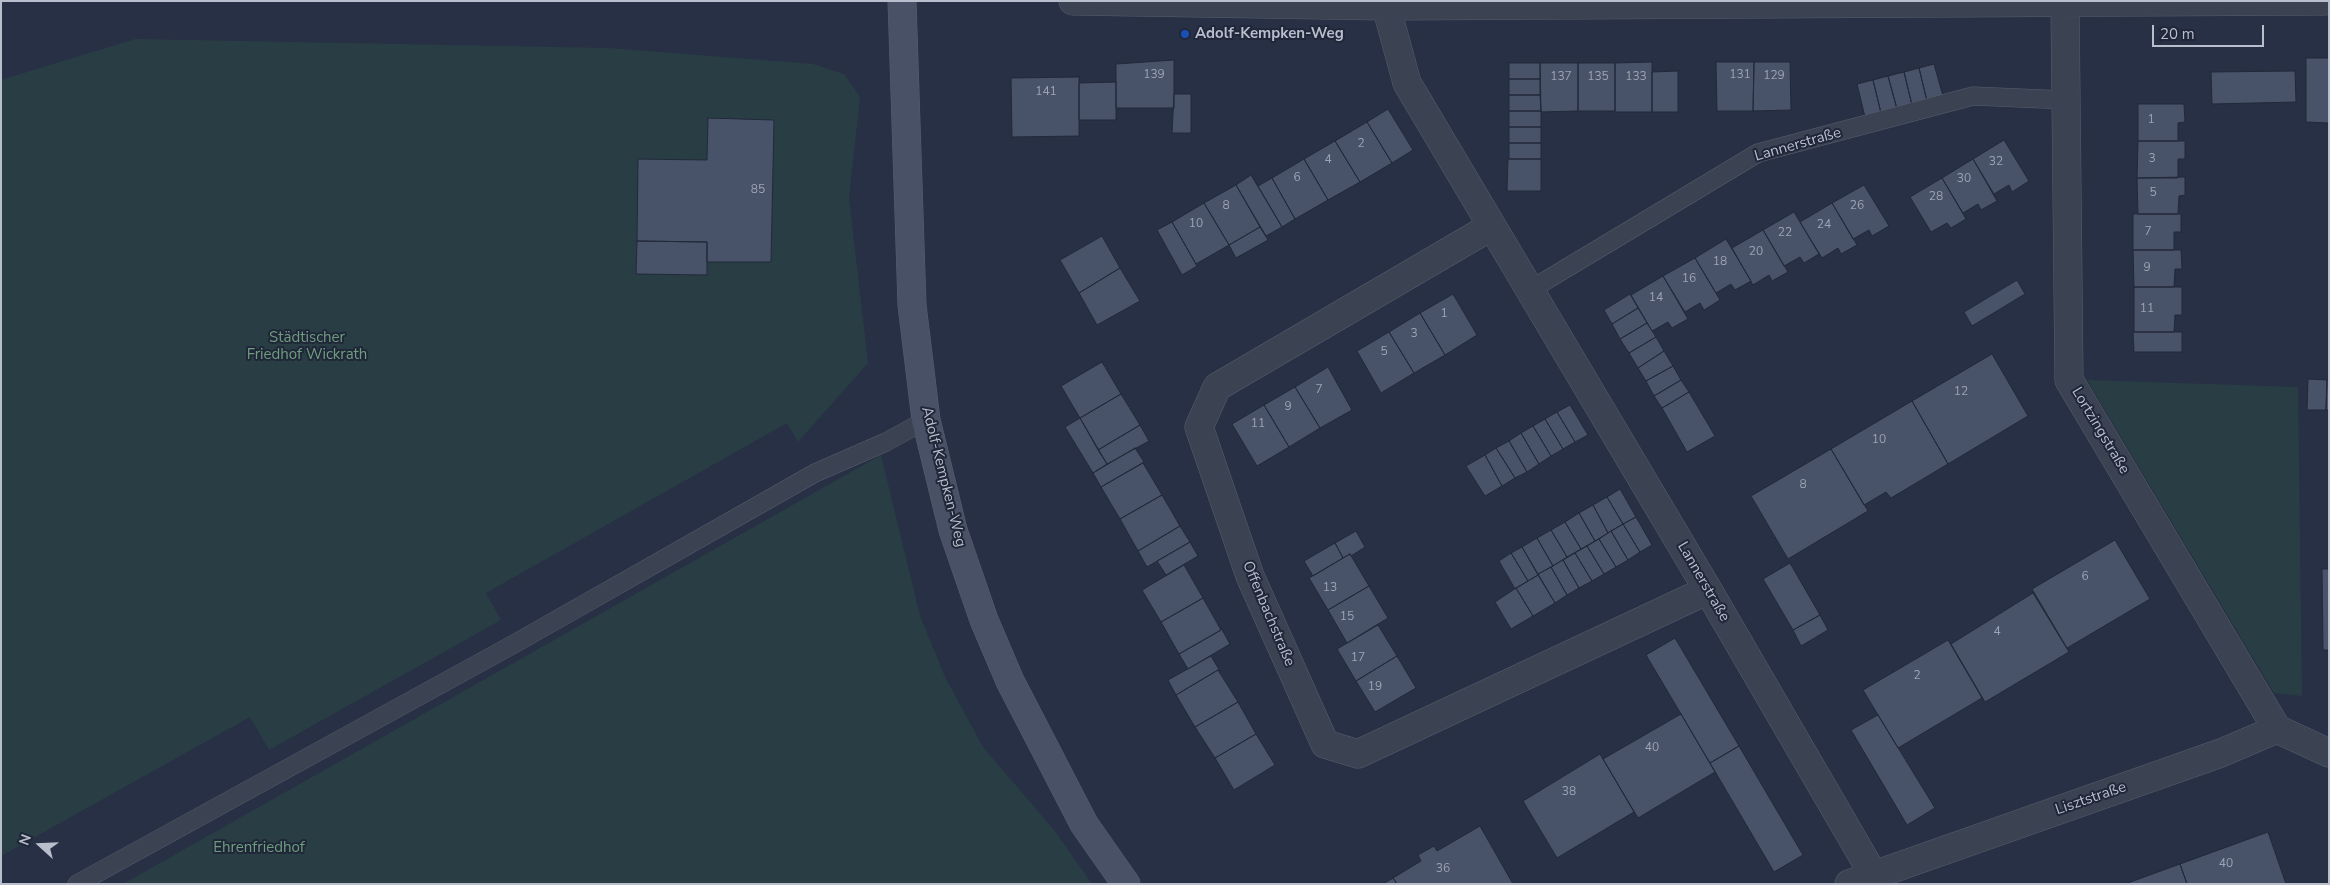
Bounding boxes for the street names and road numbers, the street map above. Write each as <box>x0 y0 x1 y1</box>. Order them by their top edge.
street label: Lannerstraße <box>1753 124 1843 166</box>
street label: Lortzingstraße <box>2067 384 2133 478</box>
street label: Adolf-Kempken-Weg <box>917 405 969 549</box>
street label: Lannerstraße <box>1673 539 1733 625</box>
street label: Offenbachstraße <box>1238 559 1298 669</box>
street label: Lisztstraße <box>2053 778 2129 820</box>

